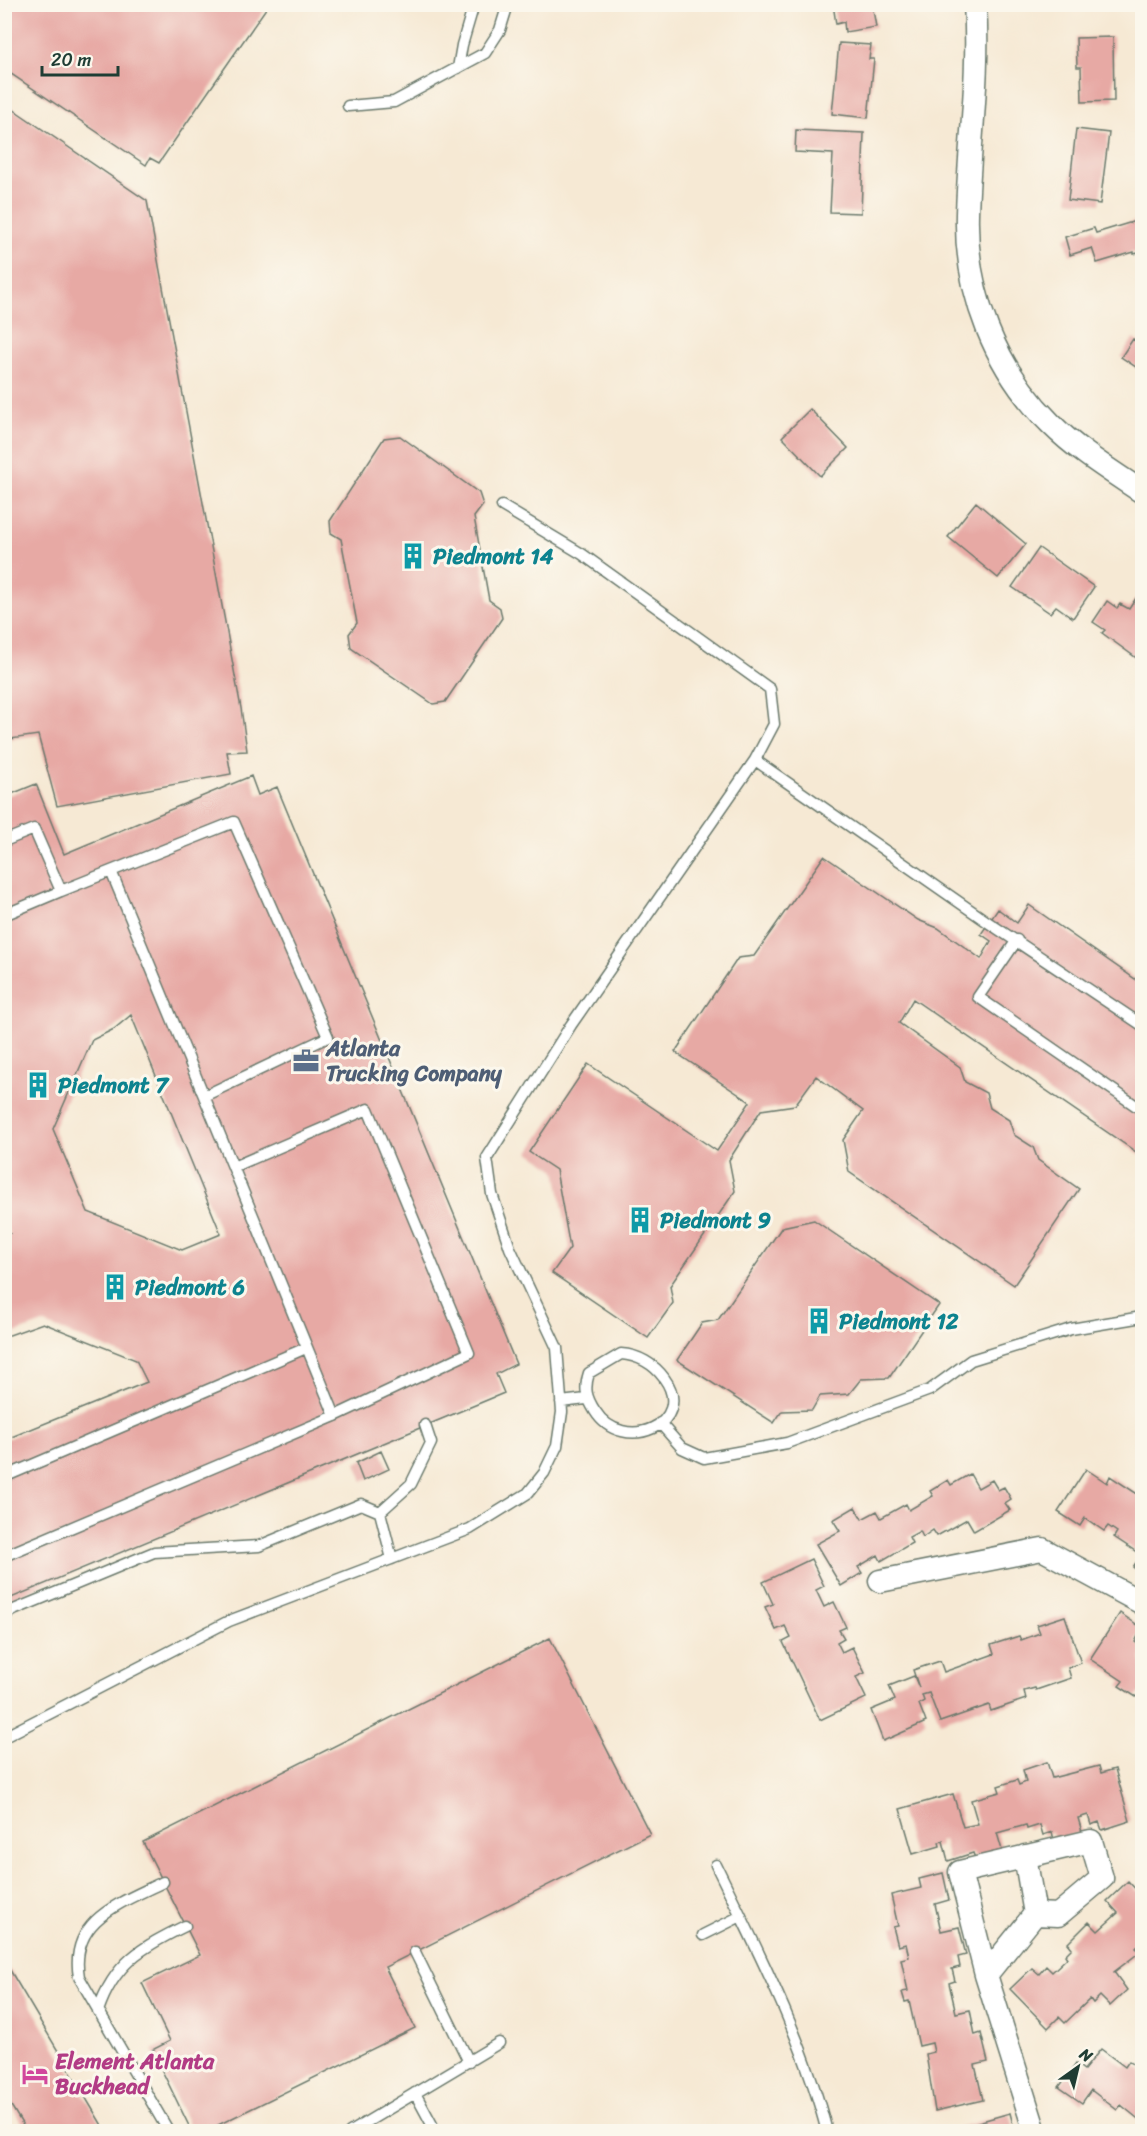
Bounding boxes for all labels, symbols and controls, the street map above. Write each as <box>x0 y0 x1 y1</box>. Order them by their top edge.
scale bar <box>42 39 118 77</box>
text: 20 m <box>51 44 91 76</box>
place label: Piedmont 14 <box>433 537 554 576</box>
building icon: Piedmont 14 <box>398 541 428 571</box>
place label: Atlanta Trucking Company <box>325 1029 503 1093</box>
office icon: Atlanta Trucking Company <box>291 1046 321 1076</box>
place label: Piedmont 7 <box>58 1066 170 1105</box>
building icon: Piedmont 7 <box>23 1070 53 1100</box>
place label: Piedmont 9 <box>660 1201 771 1240</box>
building icon: Piedmont 9 <box>625 1205 655 1235</box>
place label: Piedmont 6 <box>135 1268 245 1307</box>
building icon: Piedmont 6 <box>100 1272 130 1302</box>
place label: Piedmont 12 <box>839 1302 959 1341</box>
building icon: Piedmont 12 <box>804 1306 834 1336</box>
north arrow <box>1048 2037 1108 2097</box>
text: N <box>1073 2039 1100 2071</box>
place label: Element Atlanta Buckhead <box>55 2042 215 2106</box>
hotel icon: Element Atlanta Buckhead <box>20 2059 50 2089</box>

